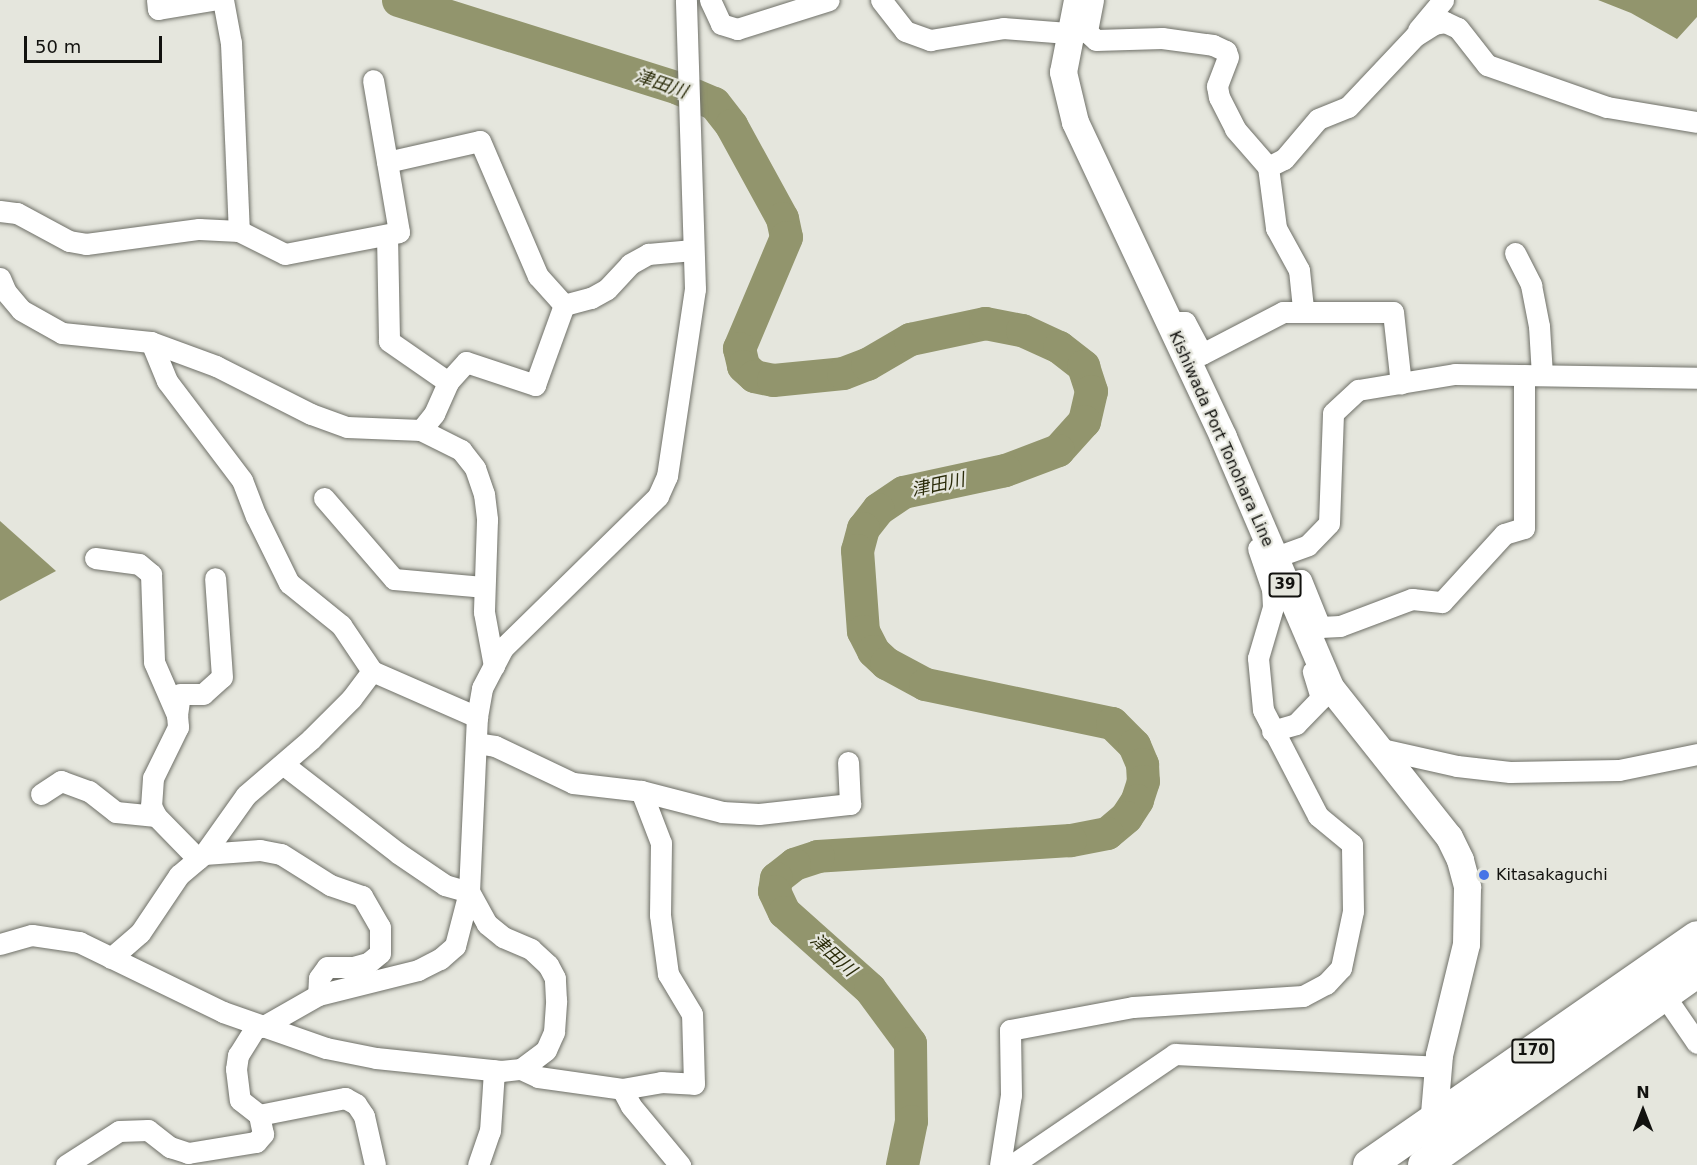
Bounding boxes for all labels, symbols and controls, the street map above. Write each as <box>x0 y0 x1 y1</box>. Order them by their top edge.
scale bar <box>27 24 165 62</box>
text: 50 m <box>35 36 81 57</box>
water label: 津田川 <box>632 65 690 103</box>
street label: Kishiwada Port Tonohara Line <box>1165 328 1277 550</box>
water label: 津田川 <box>909 469 967 501</box>
road number: 39 <box>1268 573 1302 597</box>
place label: Kitasakaguchi <box>1496 865 1608 885</box>
marker: Kitasakaguchi <box>1477 868 1491 882</box>
water label: 津田川 <box>806 929 860 981</box>
road number: 170 <box>1510 1039 1556 1063</box>
north arrow <box>1613 1081 1673 1141</box>
text: N <box>1636 1083 1650 1102</box>

